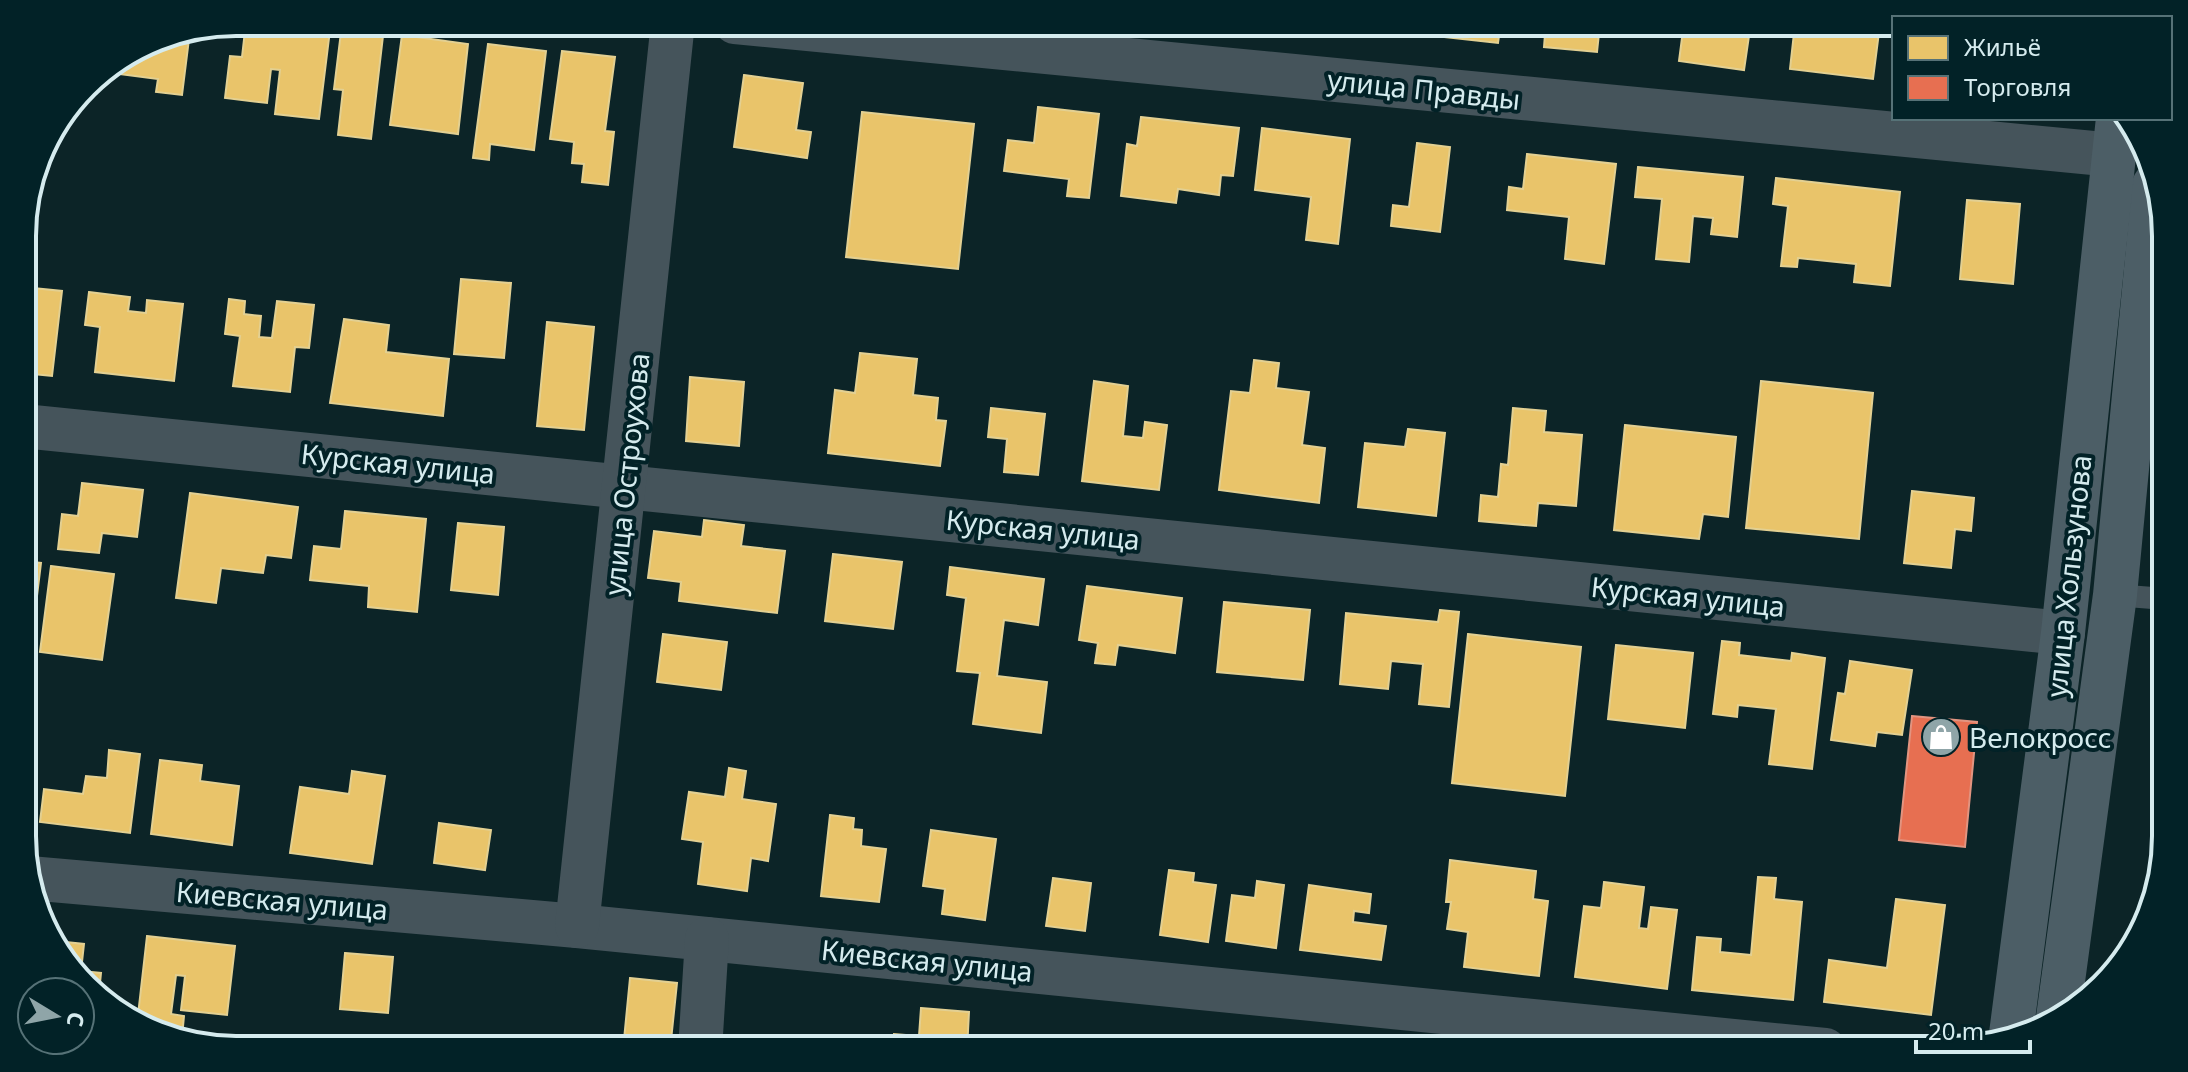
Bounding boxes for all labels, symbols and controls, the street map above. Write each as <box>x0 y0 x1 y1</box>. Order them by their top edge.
legend <box>1892 16 2172 120</box>
text: Жильё <box>1964 30 2041 63</box>
street label: улица Правды <box>1326 60 1522 118</box>
text: Торговля <box>1964 70 2071 103</box>
street label: улица Остроухова <box>594 351 658 597</box>
street label: Курская улица <box>299 434 497 492</box>
street label: улица Хользунова <box>2036 453 2100 699</box>
street label: Курская улица <box>944 500 1142 558</box>
street label: Курская улица <box>1589 567 1787 625</box>
shop icon: Велокросс <box>1920 716 1962 758</box>
place label: Велокросс <box>1969 718 2112 756</box>
street label: Киевская улица <box>174 872 390 928</box>
street label: Киевская улица <box>819 930 1035 990</box>
north arrow <box>16 976 96 1056</box>
scale bar <box>1916 1004 2030 1054</box>
text: С <box>61 1010 93 1029</box>
text: 20 m <box>1928 1014 1984 1047</box>

